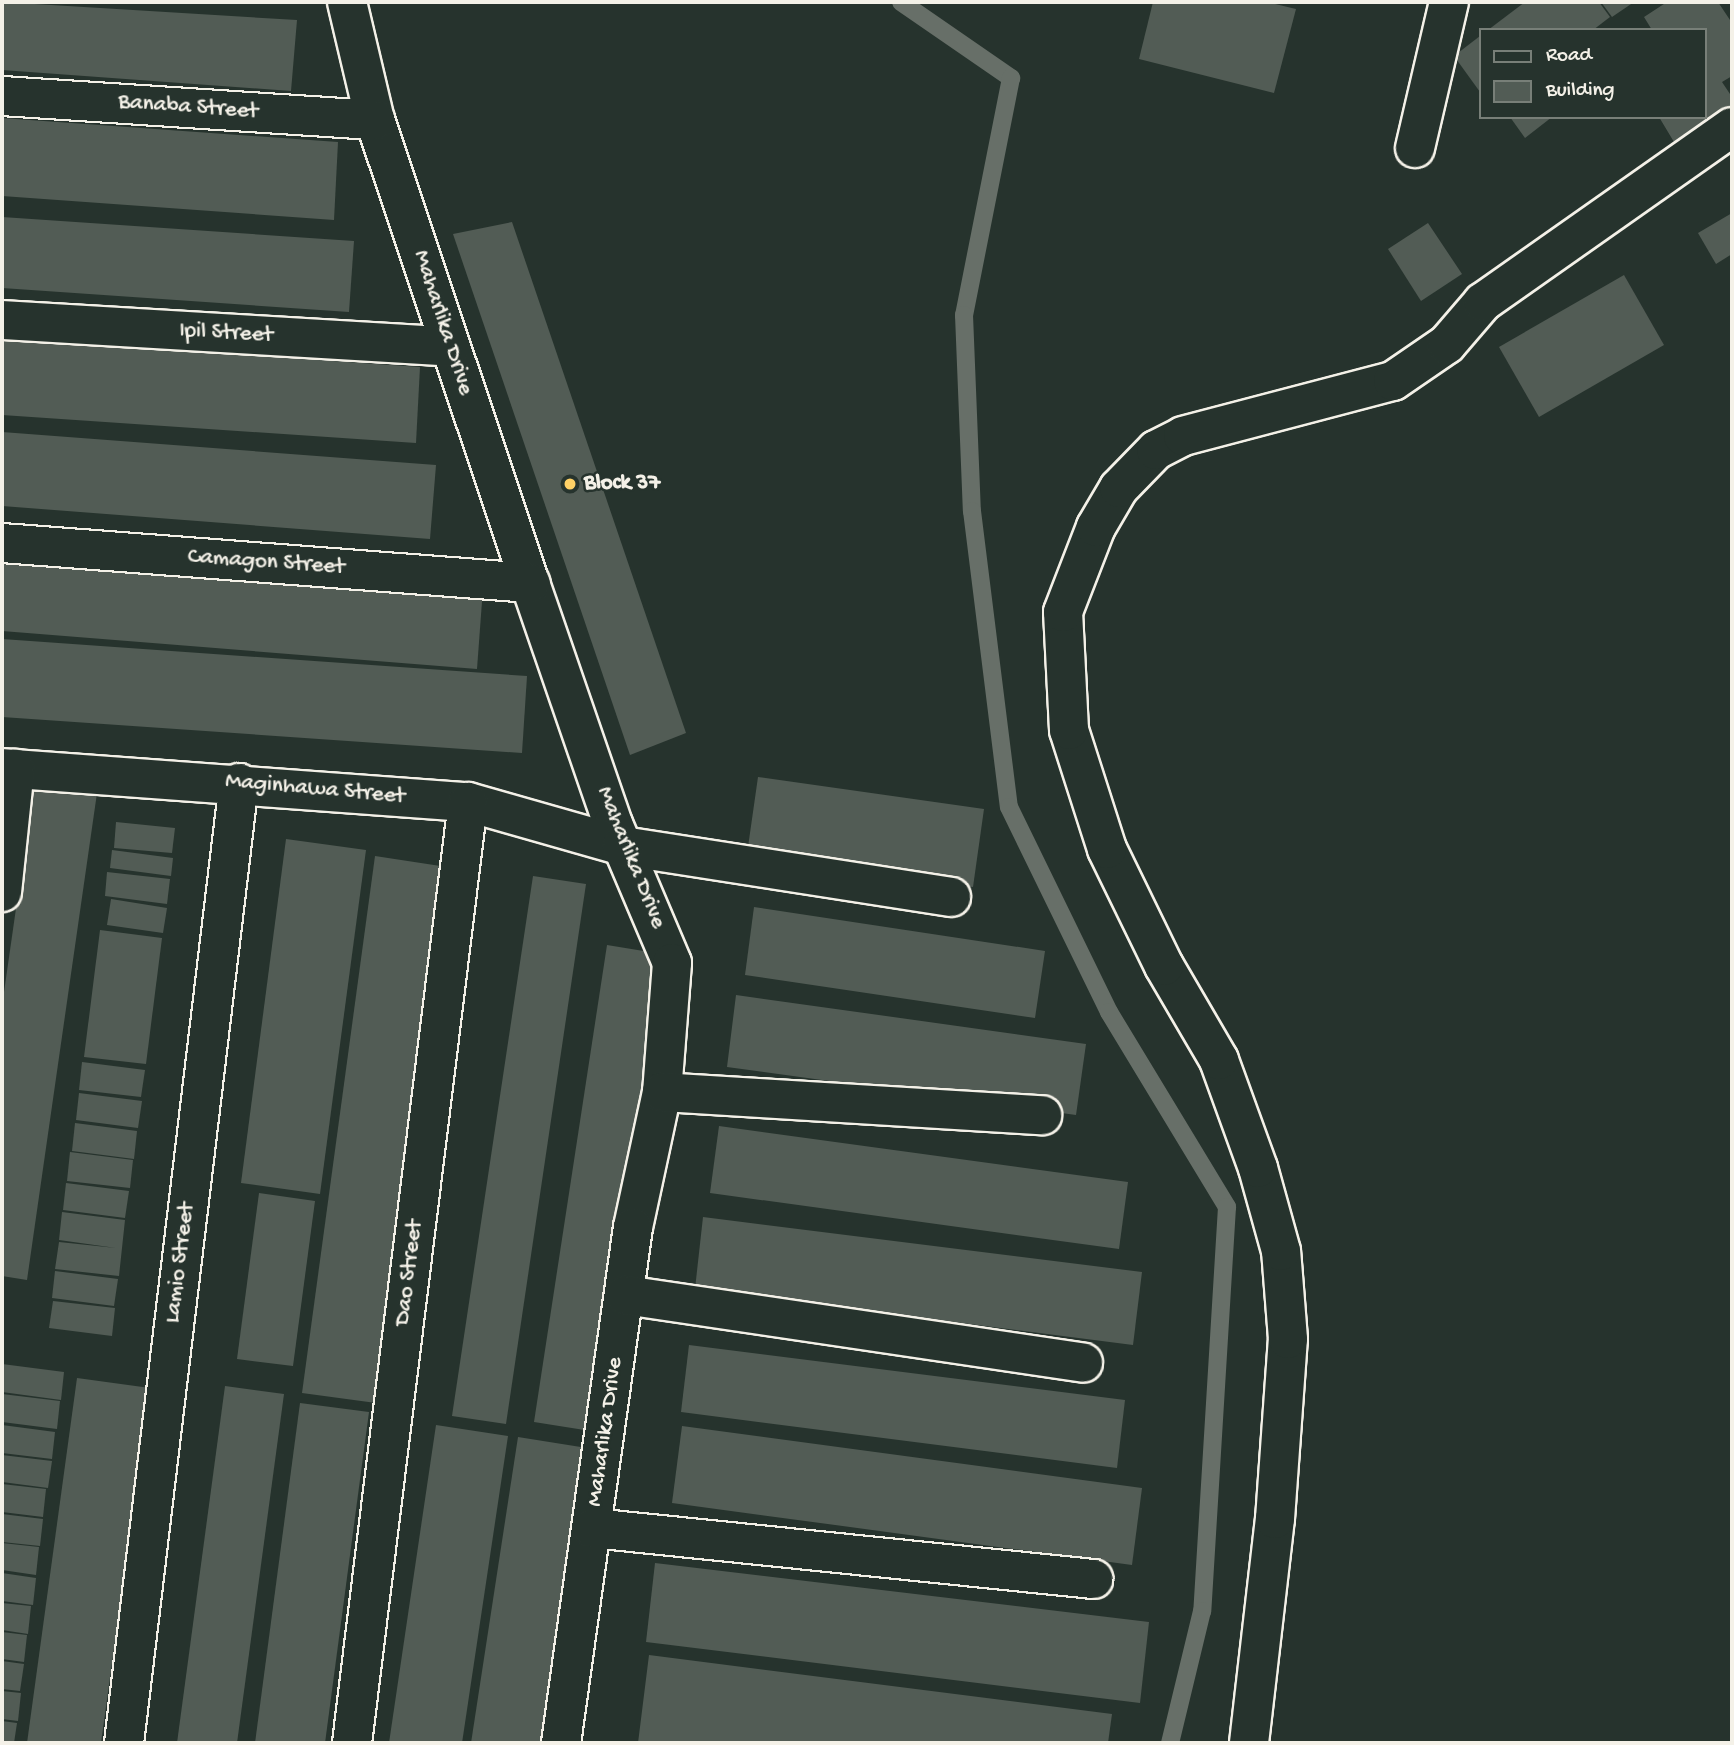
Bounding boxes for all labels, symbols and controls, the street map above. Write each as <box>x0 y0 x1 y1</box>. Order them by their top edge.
legend <box>1478 28 1706 119</box>
text: Road <box>1546 44 1592 69</box>
text: Building <box>1546 79 1615 104</box>
street label: Banaba Street <box>117 89 259 127</box>
street label: Maharlika Drive <box>406 247 478 399</box>
street label: Ipil Street <box>179 318 273 350</box>
place label: Block 37 <box>584 470 660 498</box>
marker: Block 37 <box>562 476 578 492</box>
street label: Camagon Street <box>187 544 345 582</box>
street label: Maginhawa Street <box>224 768 406 812</box>
street label: Maharlika Drive <box>589 783 671 933</box>
street label: Lamio Street <box>160 1201 202 1325</box>
street label: Dao Street <box>390 1218 430 1328</box>
street label: Maharlika Drive <box>582 1355 630 1509</box>

